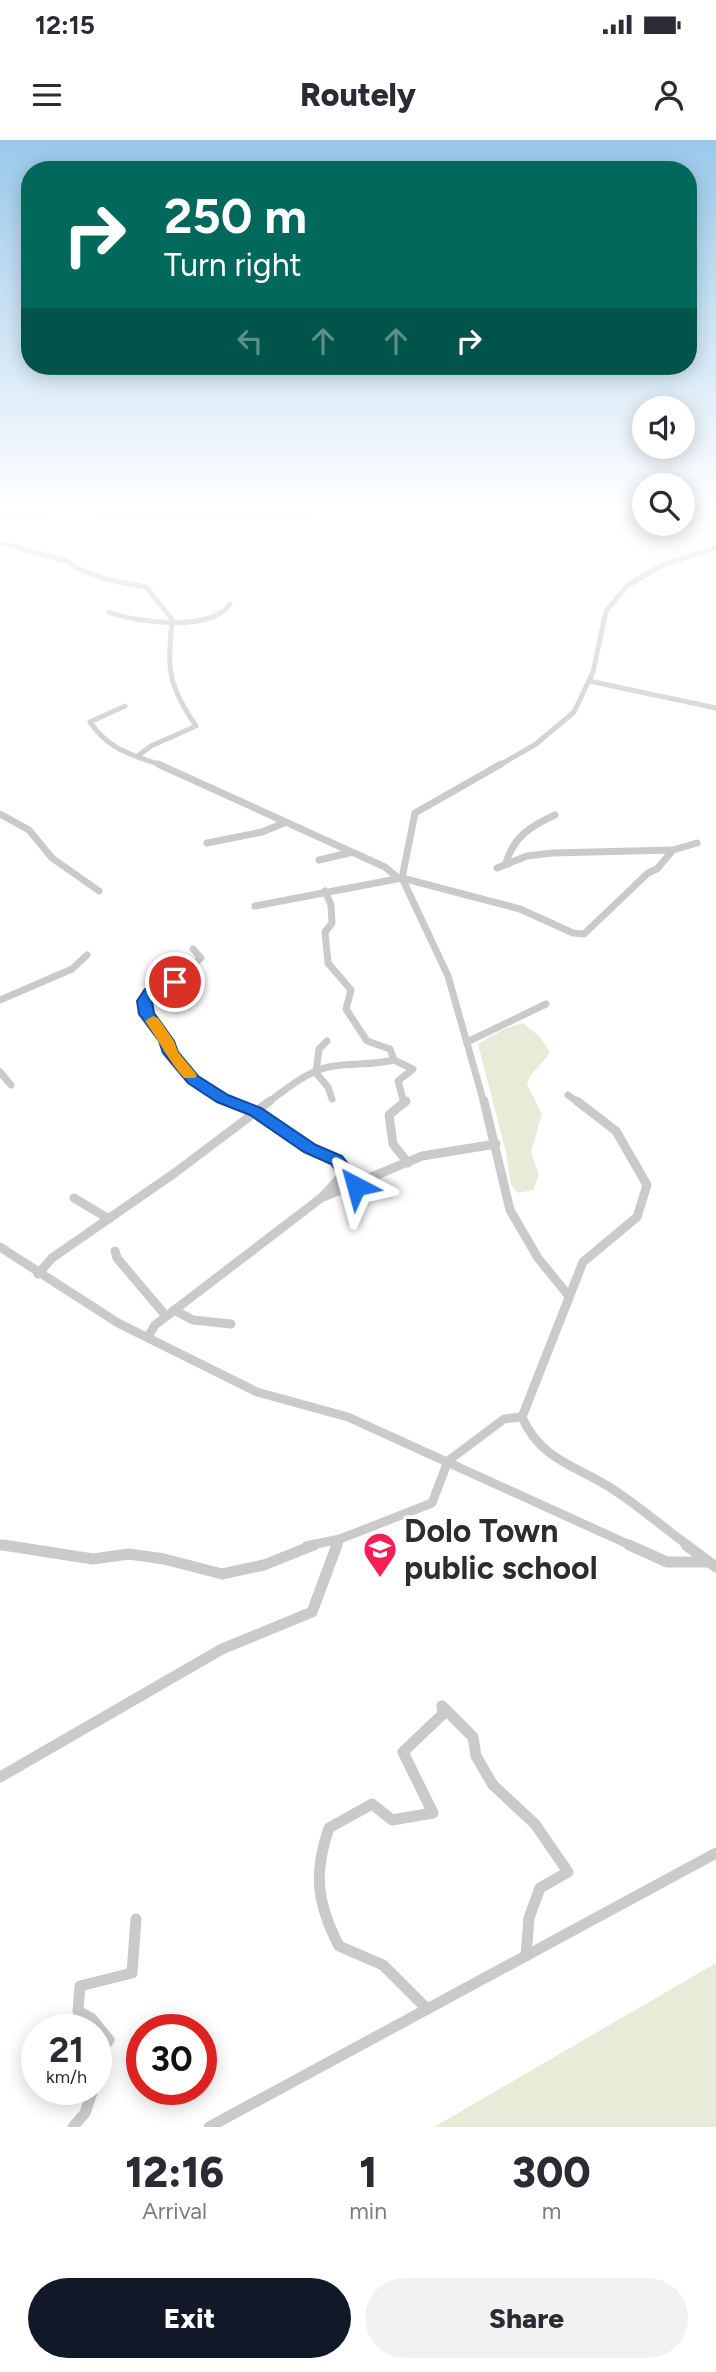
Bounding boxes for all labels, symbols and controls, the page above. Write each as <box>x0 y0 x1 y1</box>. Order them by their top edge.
text: 12:15 <box>35 9 95 41</box>
icon: menu <box>28 76 66 114</box>
text: Routely <box>300 76 416 114</box>
icon: person <box>650 76 688 114</box>
text: 250 m <box>164 186 307 245</box>
icon: right <box>49 189 140 280</box>
text: Turn right <box>164 246 302 284</box>
icon: left <box>231 322 269 360</box>
icon: ahead <box>304 322 342 360</box>
icon: ahead <box>377 322 415 360</box>
icon: right <box>450 322 488 360</box>
map controls <box>632 396 695 536</box>
button: sound <box>632 396 695 459</box>
button: search <box>632 473 695 536</box>
pin <box>145 952 205 1012</box>
icon: arrive <box>156 963 194 1001</box>
position arrow <box>319 1149 393 1223</box>
place label: Dolo Town public school <box>404 1512 598 1587</box>
school or university icon: Dolo Town public school <box>361 1530 399 1579</box>
speed limit sign: 30 <box>126 2014 217 2105</box>
text: 21 <box>49 2029 84 2071</box>
text: km/h <box>46 2066 87 2088</box>
text: 12:16 <box>125 2147 224 2198</box>
text: 1 <box>359 2147 377 2198</box>
text: 300 <box>512 2147 591 2198</box>
text: Arrival <box>142 2197 207 2225</box>
text: min <box>349 2197 387 2225</box>
text: m <box>542 2197 561 2225</box>
button: Exit <box>28 2278 351 2358</box>
button: Share <box>365 2278 688 2358</box>

